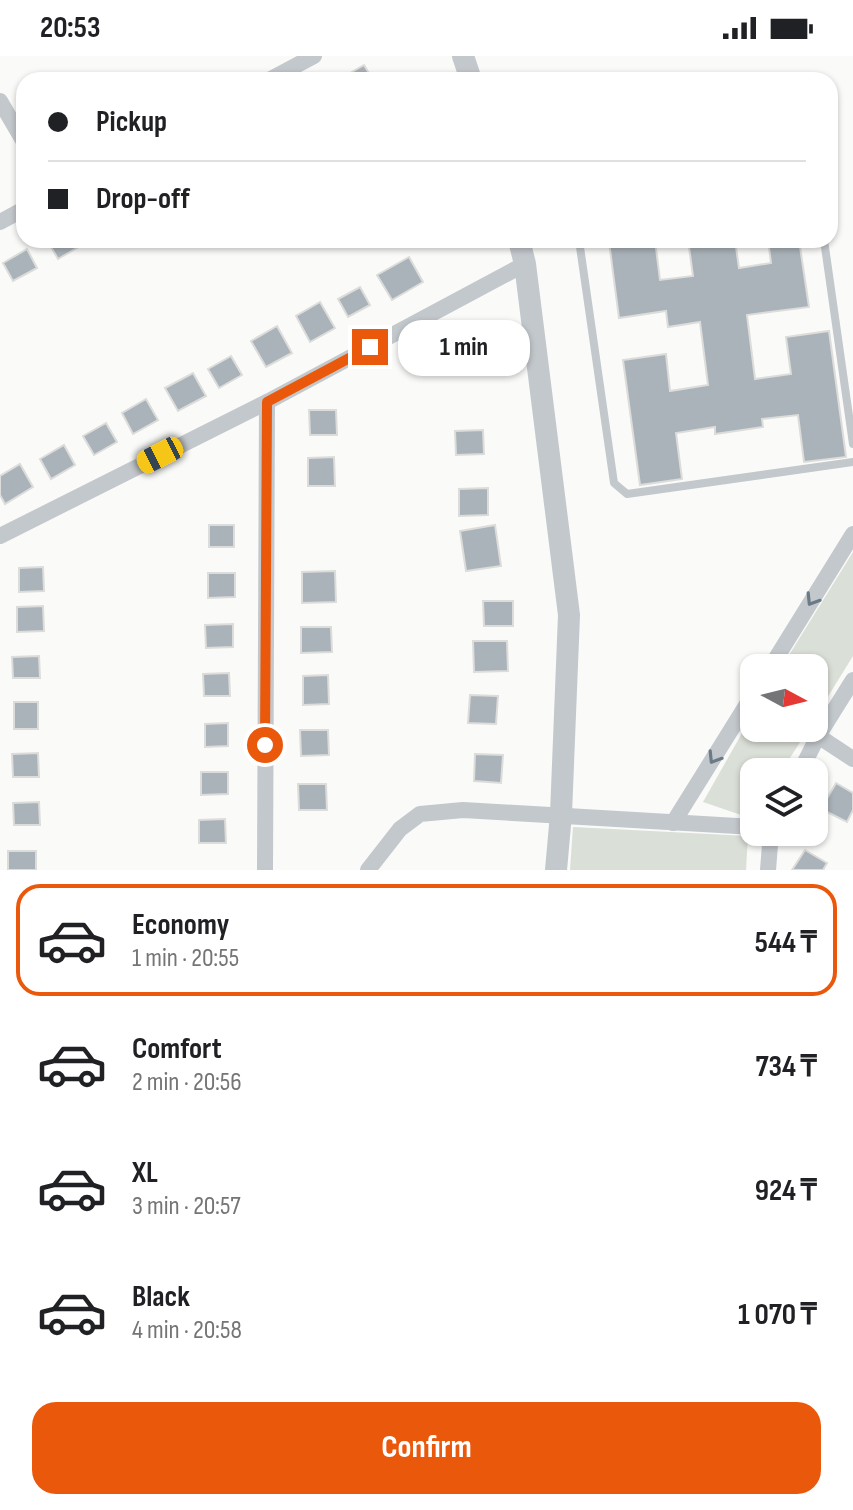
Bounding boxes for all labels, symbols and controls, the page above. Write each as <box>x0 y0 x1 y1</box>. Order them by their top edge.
text: 20:53 <box>40 10 100 46</box>
text: Pickup <box>96 104 167 140</box>
text: Drop-off <box>96 181 190 217</box>
callout: 1 min <box>398 319 530 375</box>
route end <box>352 329 388 365</box>
text: 1 min <box>440 332 488 363</box>
car <box>133 433 187 477</box>
one-way arrow <box>806 591 821 606</box>
north arrow <box>740 654 828 742</box>
map controls <box>740 654 828 846</box>
route start <box>247 727 283 763</box>
one-way arrow <box>708 749 723 764</box>
button: layers <box>740 758 828 846</box>
icon: car <box>36 904 108 976</box>
text: Economy <box>132 907 229 943</box>
text: 544 ₸ <box>755 925 817 961</box>
text: 1 min · 20:55 <box>132 943 239 974</box>
icon: car <box>36 1028 108 1100</box>
text: Comfort <box>132 1031 222 1067</box>
text: 734 ₸ <box>755 1049 817 1085</box>
text: 2 min · 20:56 <box>132 1067 242 1098</box>
icon: car <box>36 1152 108 1224</box>
text: XL <box>132 1155 158 1191</box>
text: 924 ₸ <box>755 1173 817 1209</box>
text: 3 min · 20:57 <box>132 1191 241 1222</box>
icon: car <box>36 1276 108 1348</box>
text: Black <box>132 1279 190 1315</box>
text: 1 070 ₸ <box>738 1297 817 1333</box>
text: 4 min · 20:58 <box>132 1315 242 1346</box>
button: Confirm <box>32 1402 821 1494</box>

